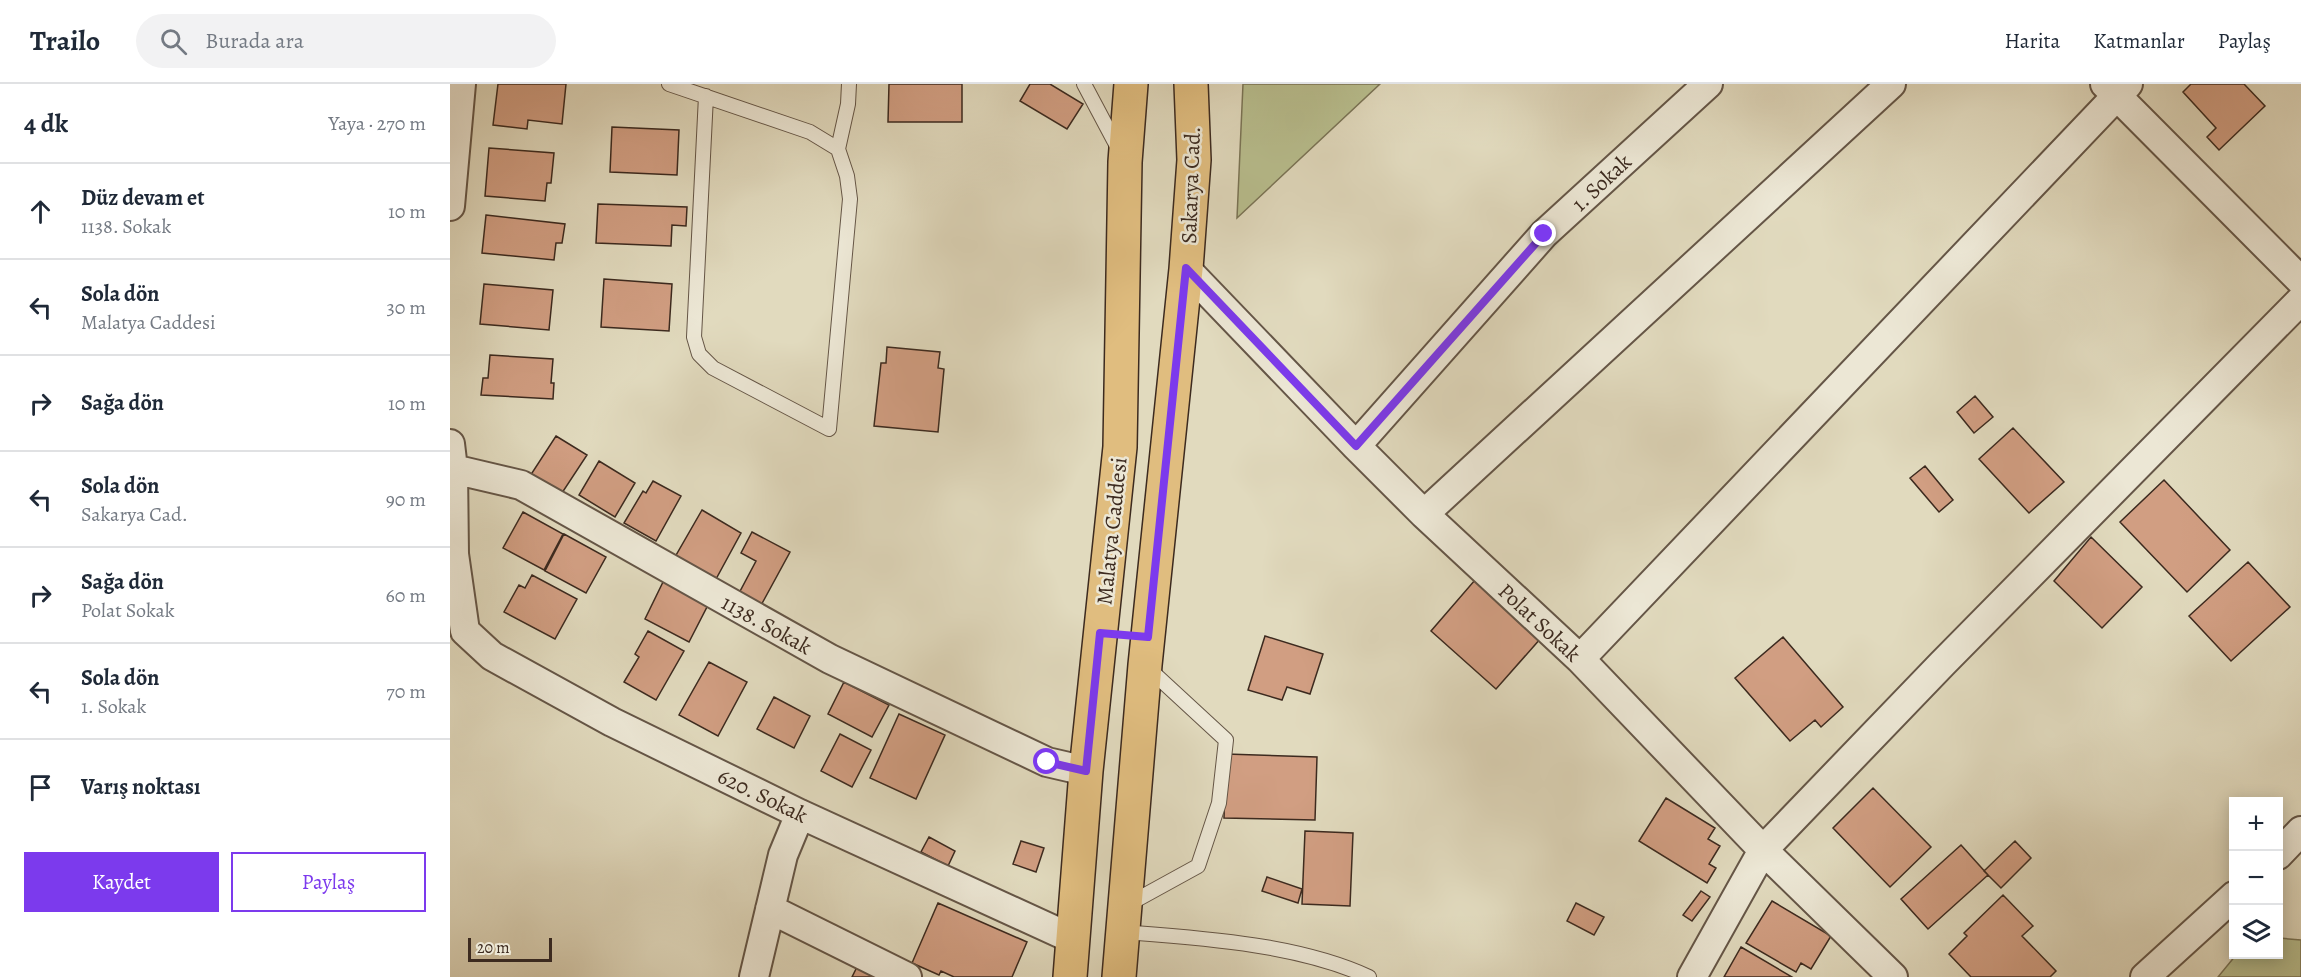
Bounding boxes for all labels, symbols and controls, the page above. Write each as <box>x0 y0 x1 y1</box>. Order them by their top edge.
search box <box>136 14 556 68</box>
text: Trailo <box>30 22 100 60</box>
icon: search <box>157 25 190 58</box>
text: Burada ara <box>205 26 304 56</box>
text: Harita <box>2004 27 2060 55</box>
text: Katmanlar <box>2093 27 2185 55</box>
text: Paylaş <box>2218 27 2271 55</box>
text: 4 dk <box>24 106 68 141</box>
text: Yaya · 270 m <box>329 110 426 137</box>
street label: Sakarya Cad. <box>1174 126 1208 244</box>
street label: 1. Sokak <box>1565 147 1638 218</box>
text: Düz devam et <box>81 183 204 213</box>
icon: ahead <box>24 195 57 228</box>
text: 10 m <box>388 198 426 225</box>
text: 1138. Sokak <box>81 213 171 240</box>
route end <box>1530 220 1556 246</box>
text: Sola dön <box>81 279 159 309</box>
icon: left <box>24 291 57 324</box>
text: 30 m <box>386 294 426 321</box>
text: Malatya Caddesi <box>81 309 216 336</box>
icon: right <box>24 387 57 420</box>
text: Sağa dön <box>81 388 164 418</box>
text: 10 m <box>388 390 426 417</box>
street label: Malatya Caddesi <box>1089 456 1135 606</box>
text: Sola dön <box>81 471 159 501</box>
icon: left <box>24 483 57 516</box>
text: 90 m <box>386 486 426 513</box>
text: Sakarya Cad. <box>81 501 188 528</box>
text: Sağa dön <box>81 567 164 597</box>
street label: Polat Sokak <box>1491 577 1587 669</box>
icon: right <box>24 579 57 612</box>
text: 60 m <box>386 582 426 609</box>
street label: 1138. Sokak <box>716 588 817 662</box>
text: Polat Sokak <box>81 597 175 624</box>
text: Sola dön <box>81 663 159 693</box>
icon: left <box>24 675 57 708</box>
text: 70 m <box>386 678 426 705</box>
text: 1. Sokak <box>81 693 146 720</box>
route start <box>1033 748 1059 774</box>
street label: 620. Sokak <box>712 761 813 831</box>
icon: arrive <box>24 771 57 804</box>
text: Varış noktası <box>81 772 200 802</box>
map controls <box>2229 797 2283 959</box>
button: + <box>2229 797 2283 851</box>
button: − <box>2229 851 2283 905</box>
button: Kaydet <box>24 852 219 912</box>
button: Paylaş <box>231 852 426 912</box>
button: layers <box>2229 905 2283 959</box>
scale bar <box>468 935 552 962</box>
text: 20 m <box>477 937 510 959</box>

